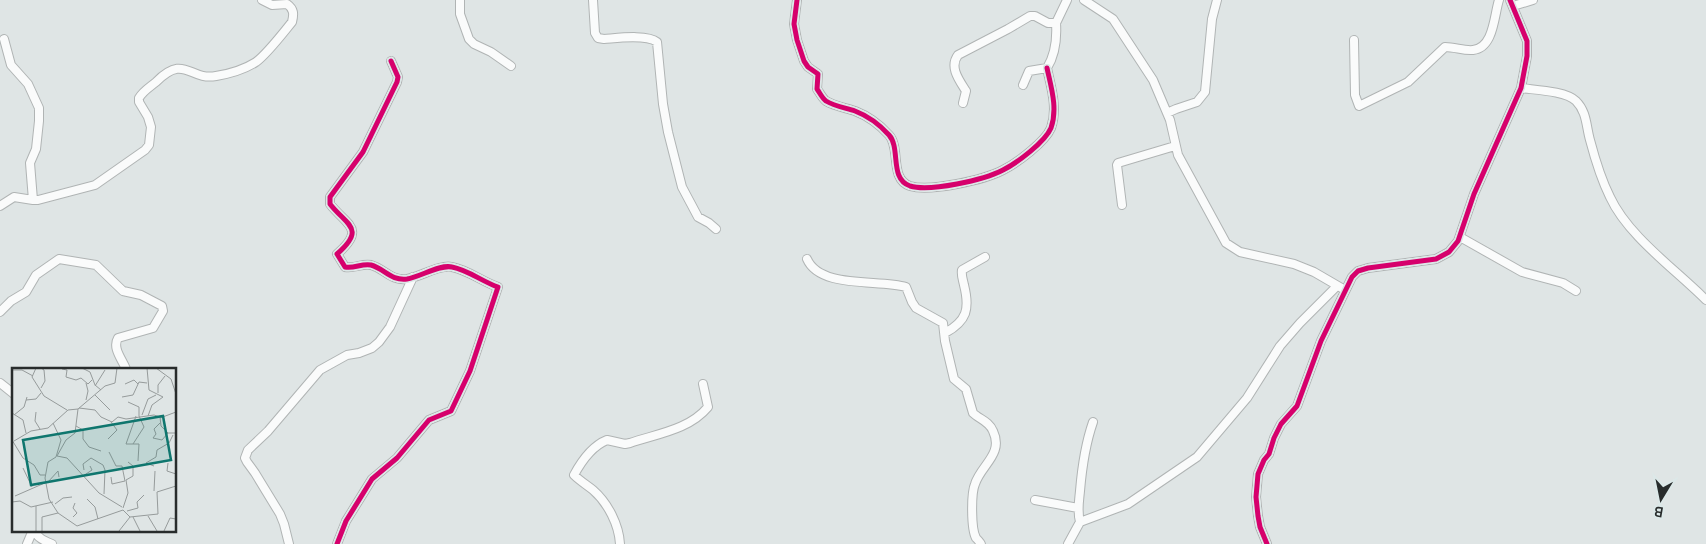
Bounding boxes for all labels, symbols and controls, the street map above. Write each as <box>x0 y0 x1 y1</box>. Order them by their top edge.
inset map <box>12 368 176 532</box>
north arrow <box>1636 474 1686 524</box>
text: B <box>1652 502 1665 522</box>

